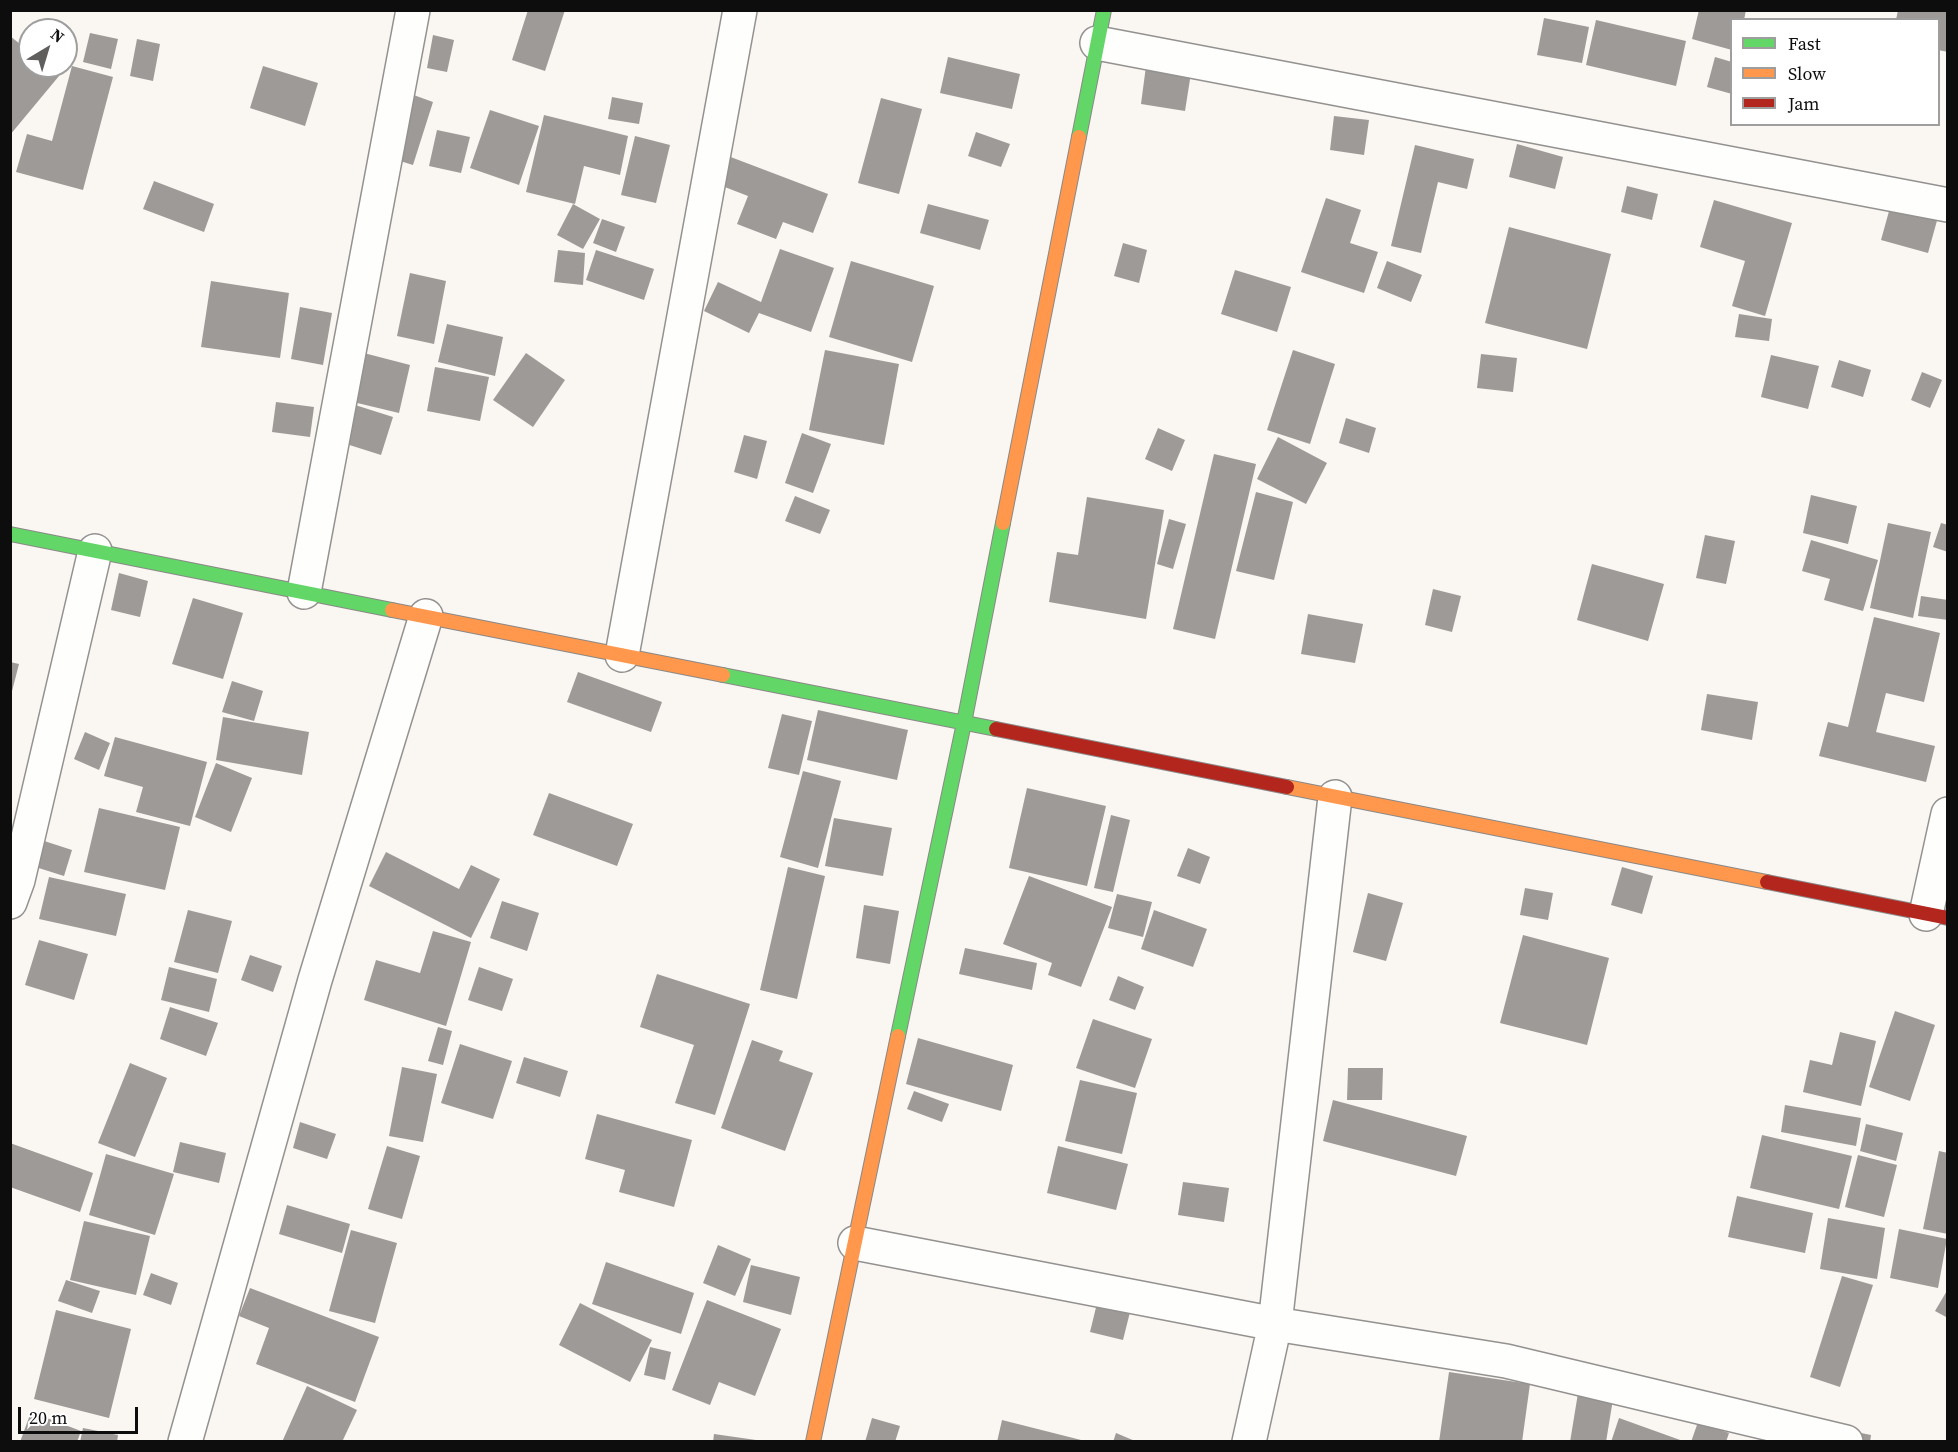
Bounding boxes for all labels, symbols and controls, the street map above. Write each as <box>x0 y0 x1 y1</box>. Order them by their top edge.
north arrow <box>18 18 78 78</box>
legend <box>1730 18 1940 126</box>
text: N <box>46 23 69 48</box>
text: Fast <box>1788 31 1821 56</box>
text: Slow <box>1788 61 1826 86</box>
text: Jam <box>1788 91 1820 116</box>
scale bar <box>21 1395 141 1433</box>
text: 20 m <box>29 1405 67 1430</box>

